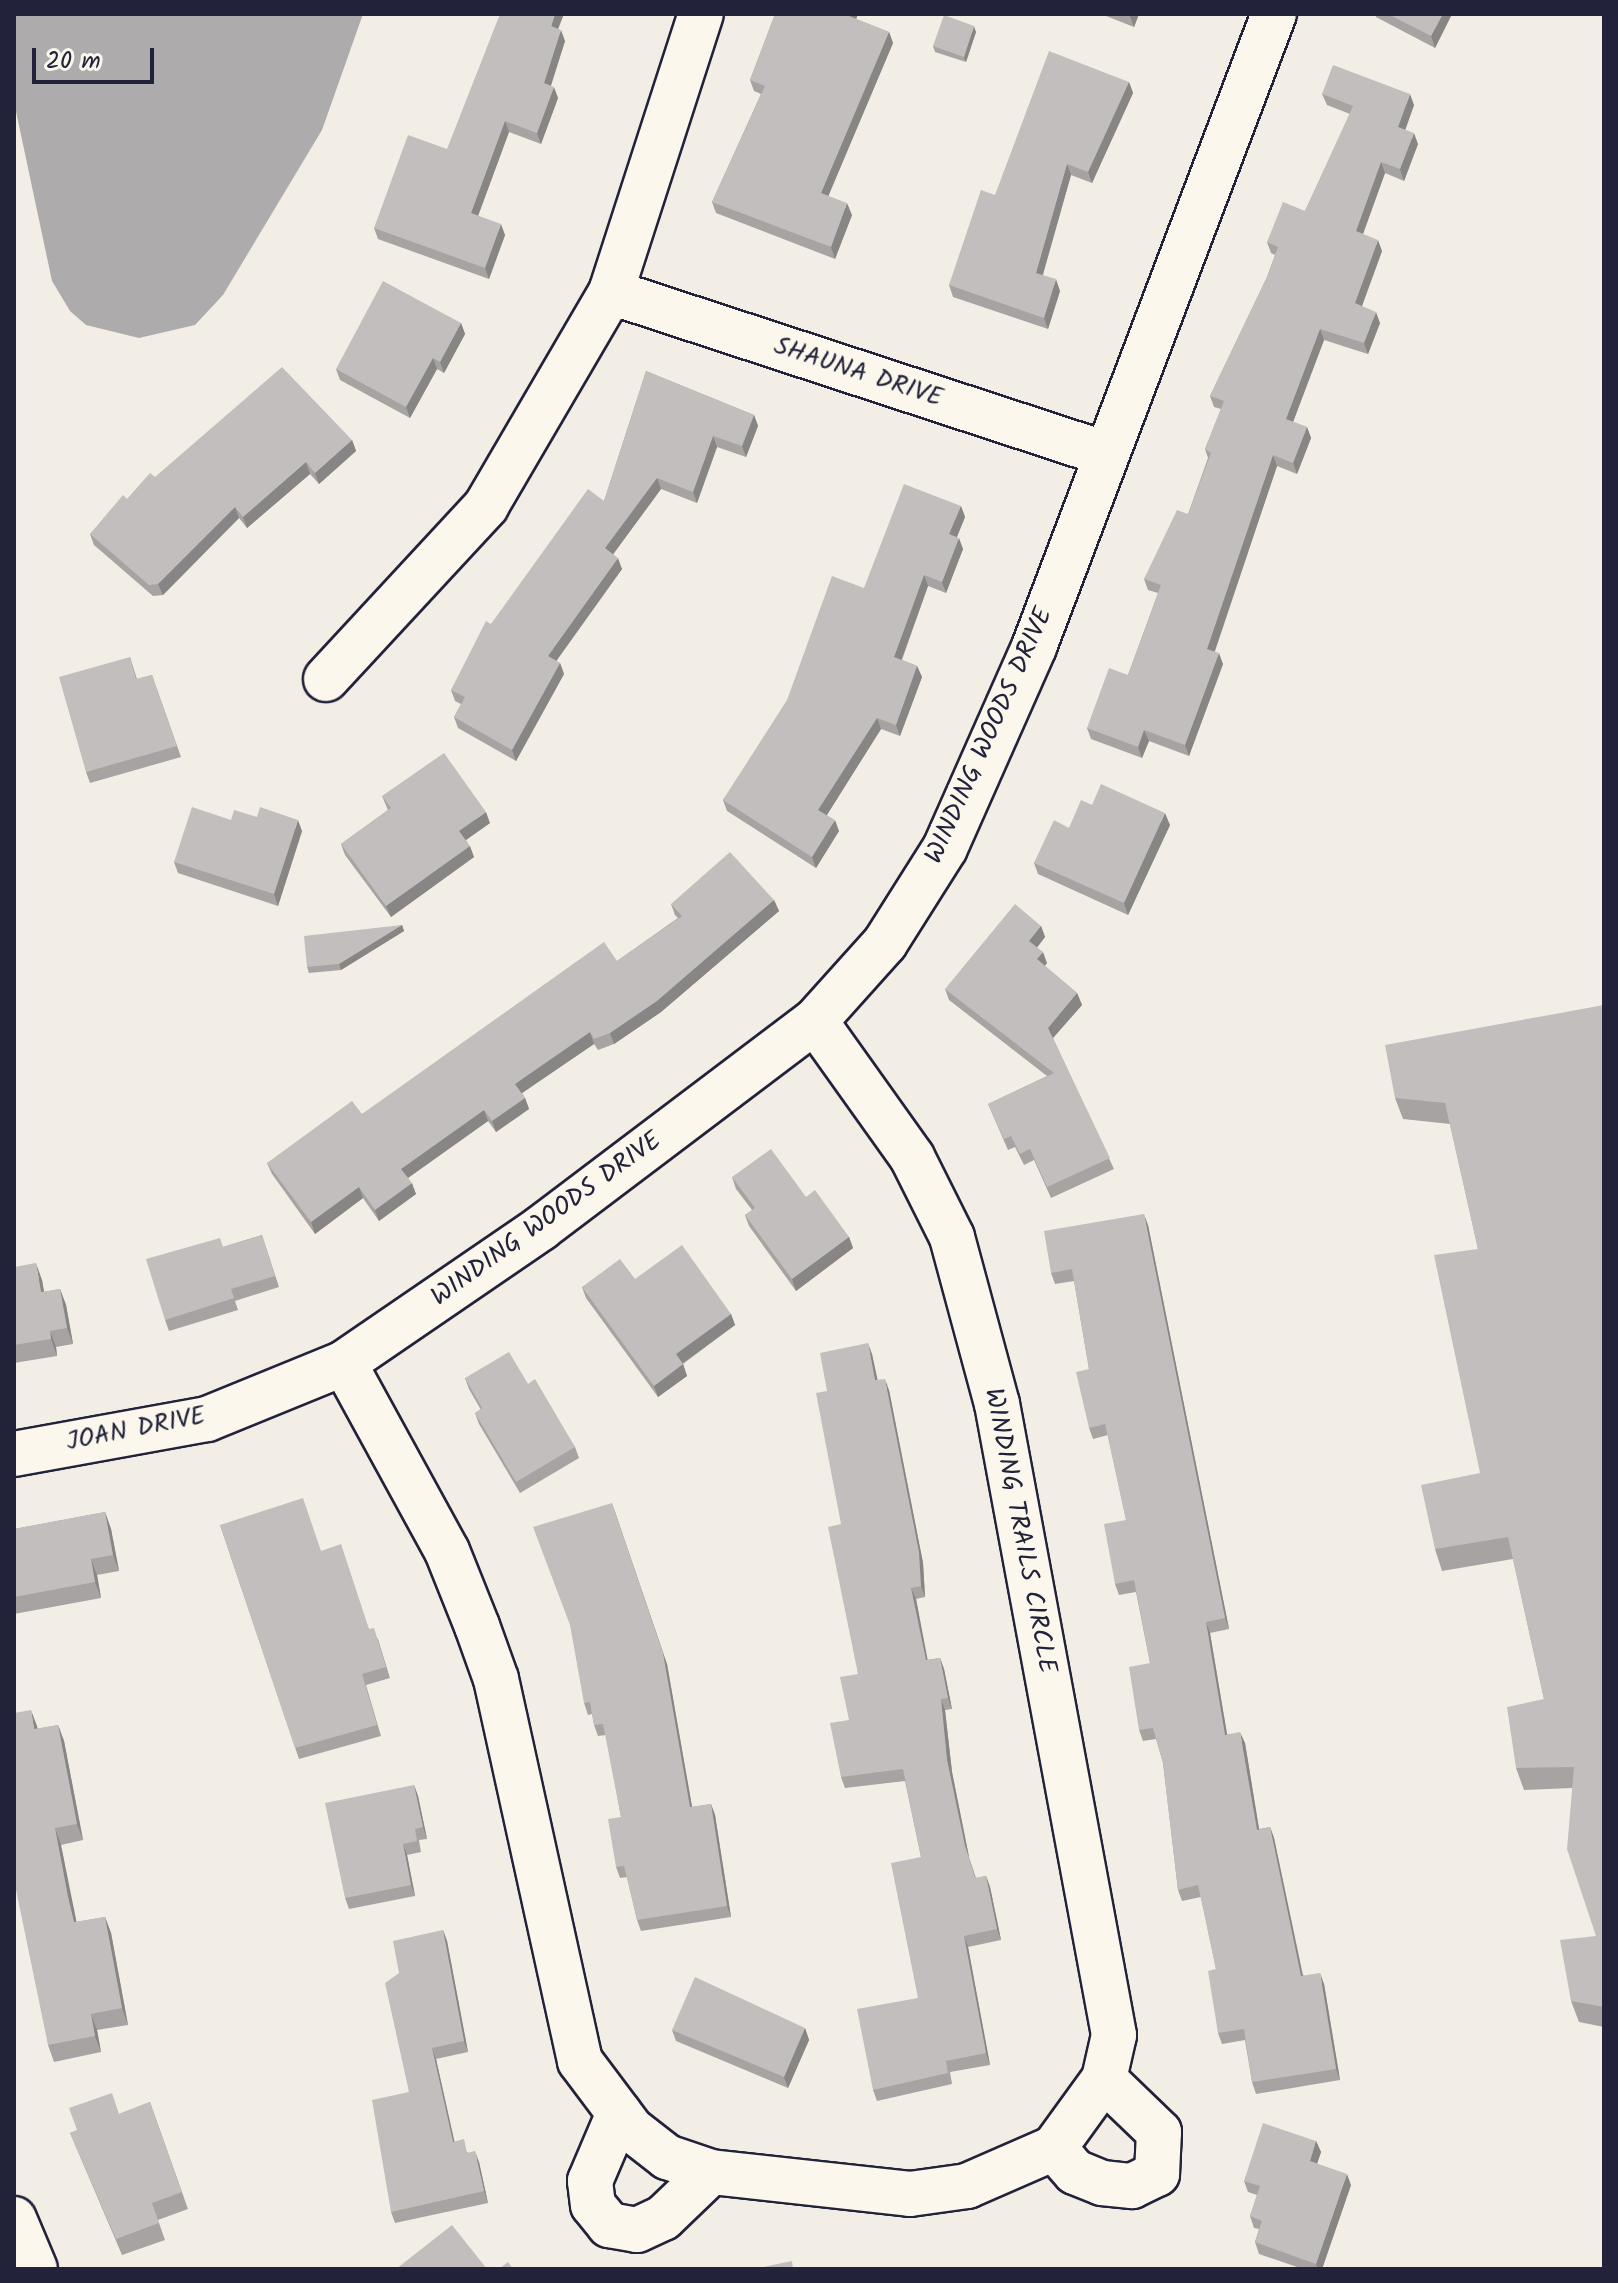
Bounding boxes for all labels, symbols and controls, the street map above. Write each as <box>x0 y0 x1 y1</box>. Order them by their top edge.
scale bar <box>36 32 158 82</box>
text: 20 m <box>46 42 101 81</box>
street label: SHAUNA DRIVE <box>770 331 946 415</box>
street label: WINDING WOODS DRIVE <box>919 603 1061 869</box>
street label: WINDING WOODS DRIVE <box>426 1126 668 1314</box>
street label: WINDING TRAILS CIRCLE <box>976 1386 1062 1676</box>
street label: JOAN DRIVE <box>64 1401 208 1459</box>

